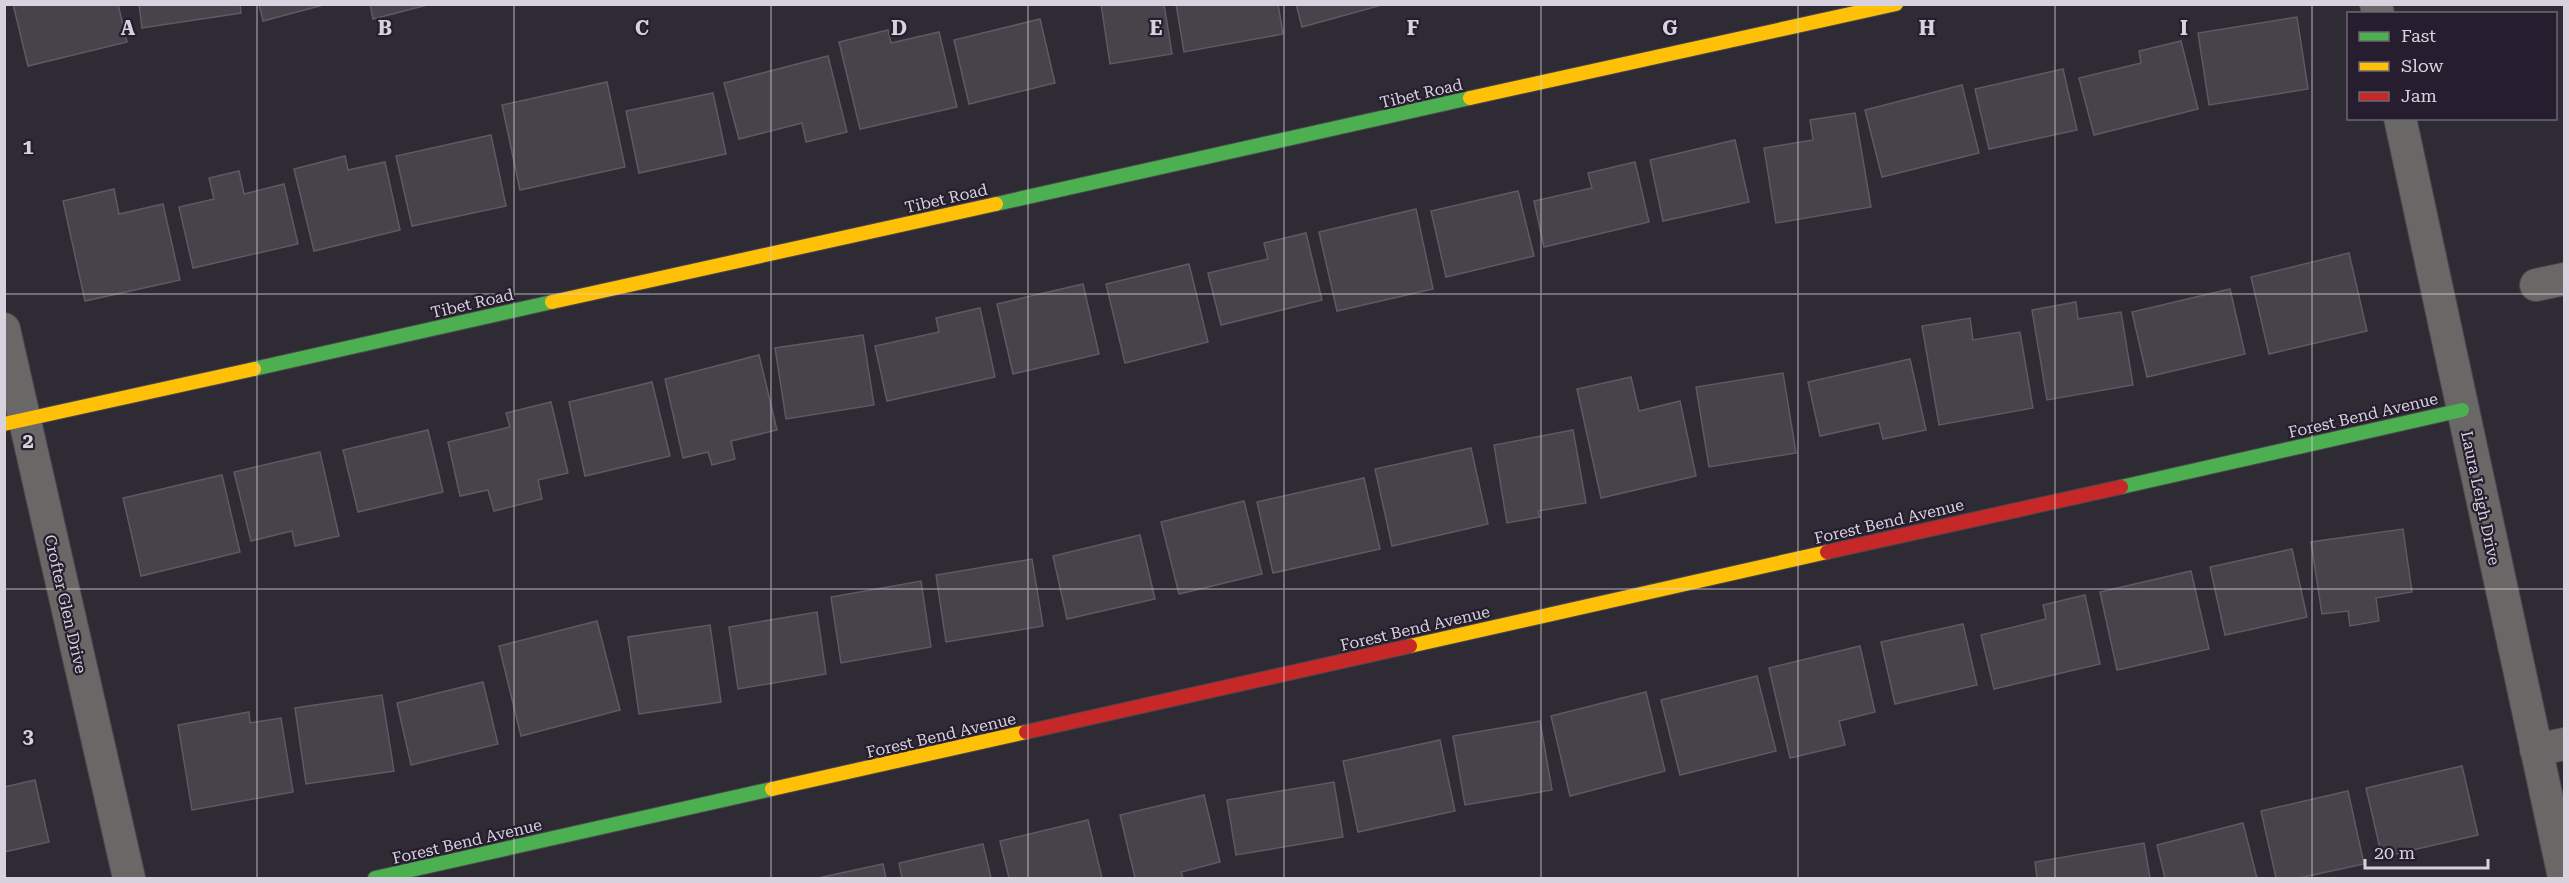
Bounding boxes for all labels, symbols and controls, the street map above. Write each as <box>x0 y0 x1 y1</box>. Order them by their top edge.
legend <box>2347 12 2557 120</box>
text: A <box>121 16 136 40</box>
text: B <box>378 16 392 40</box>
text: C <box>635 16 649 40</box>
text: D <box>891 16 907 40</box>
text: E <box>1150 16 1163 40</box>
text: F <box>1407 16 1419 40</box>
text: G <box>1662 16 1678 40</box>
text: H <box>1919 16 1935 40</box>
text: I <box>2180 16 2188 40</box>
text: Fast <box>2401 25 2436 46</box>
text: Slow <box>2401 55 2443 76</box>
street label: Tibet Road <box>1378 75 1464 112</box>
text: Jam <box>2401 85 2437 106</box>
text: 1 <box>22 135 34 159</box>
street label: Tibet Road <box>903 180 989 217</box>
street label: Tibet Road <box>429 285 515 322</box>
street label: Forest Bend Avenue <box>2286 389 2440 442</box>
text: 2 <box>22 429 34 453</box>
street label: Laura Leigh Drive <box>2457 429 2504 567</box>
street label: Forest Bend Avenue <box>1812 495 1966 548</box>
street label: Crofter Glen Drive <box>40 533 91 675</box>
street label: Forest Bend Avenue <box>1338 602 1492 655</box>
street label: Forest Bend Avenue <box>864 709 1018 762</box>
text: 3 <box>22 724 34 748</box>
street label: Forest Bend Avenue <box>390 815 544 868</box>
scale bar <box>2365 832 2488 870</box>
text: 20 m <box>2374 842 2415 863</box>

